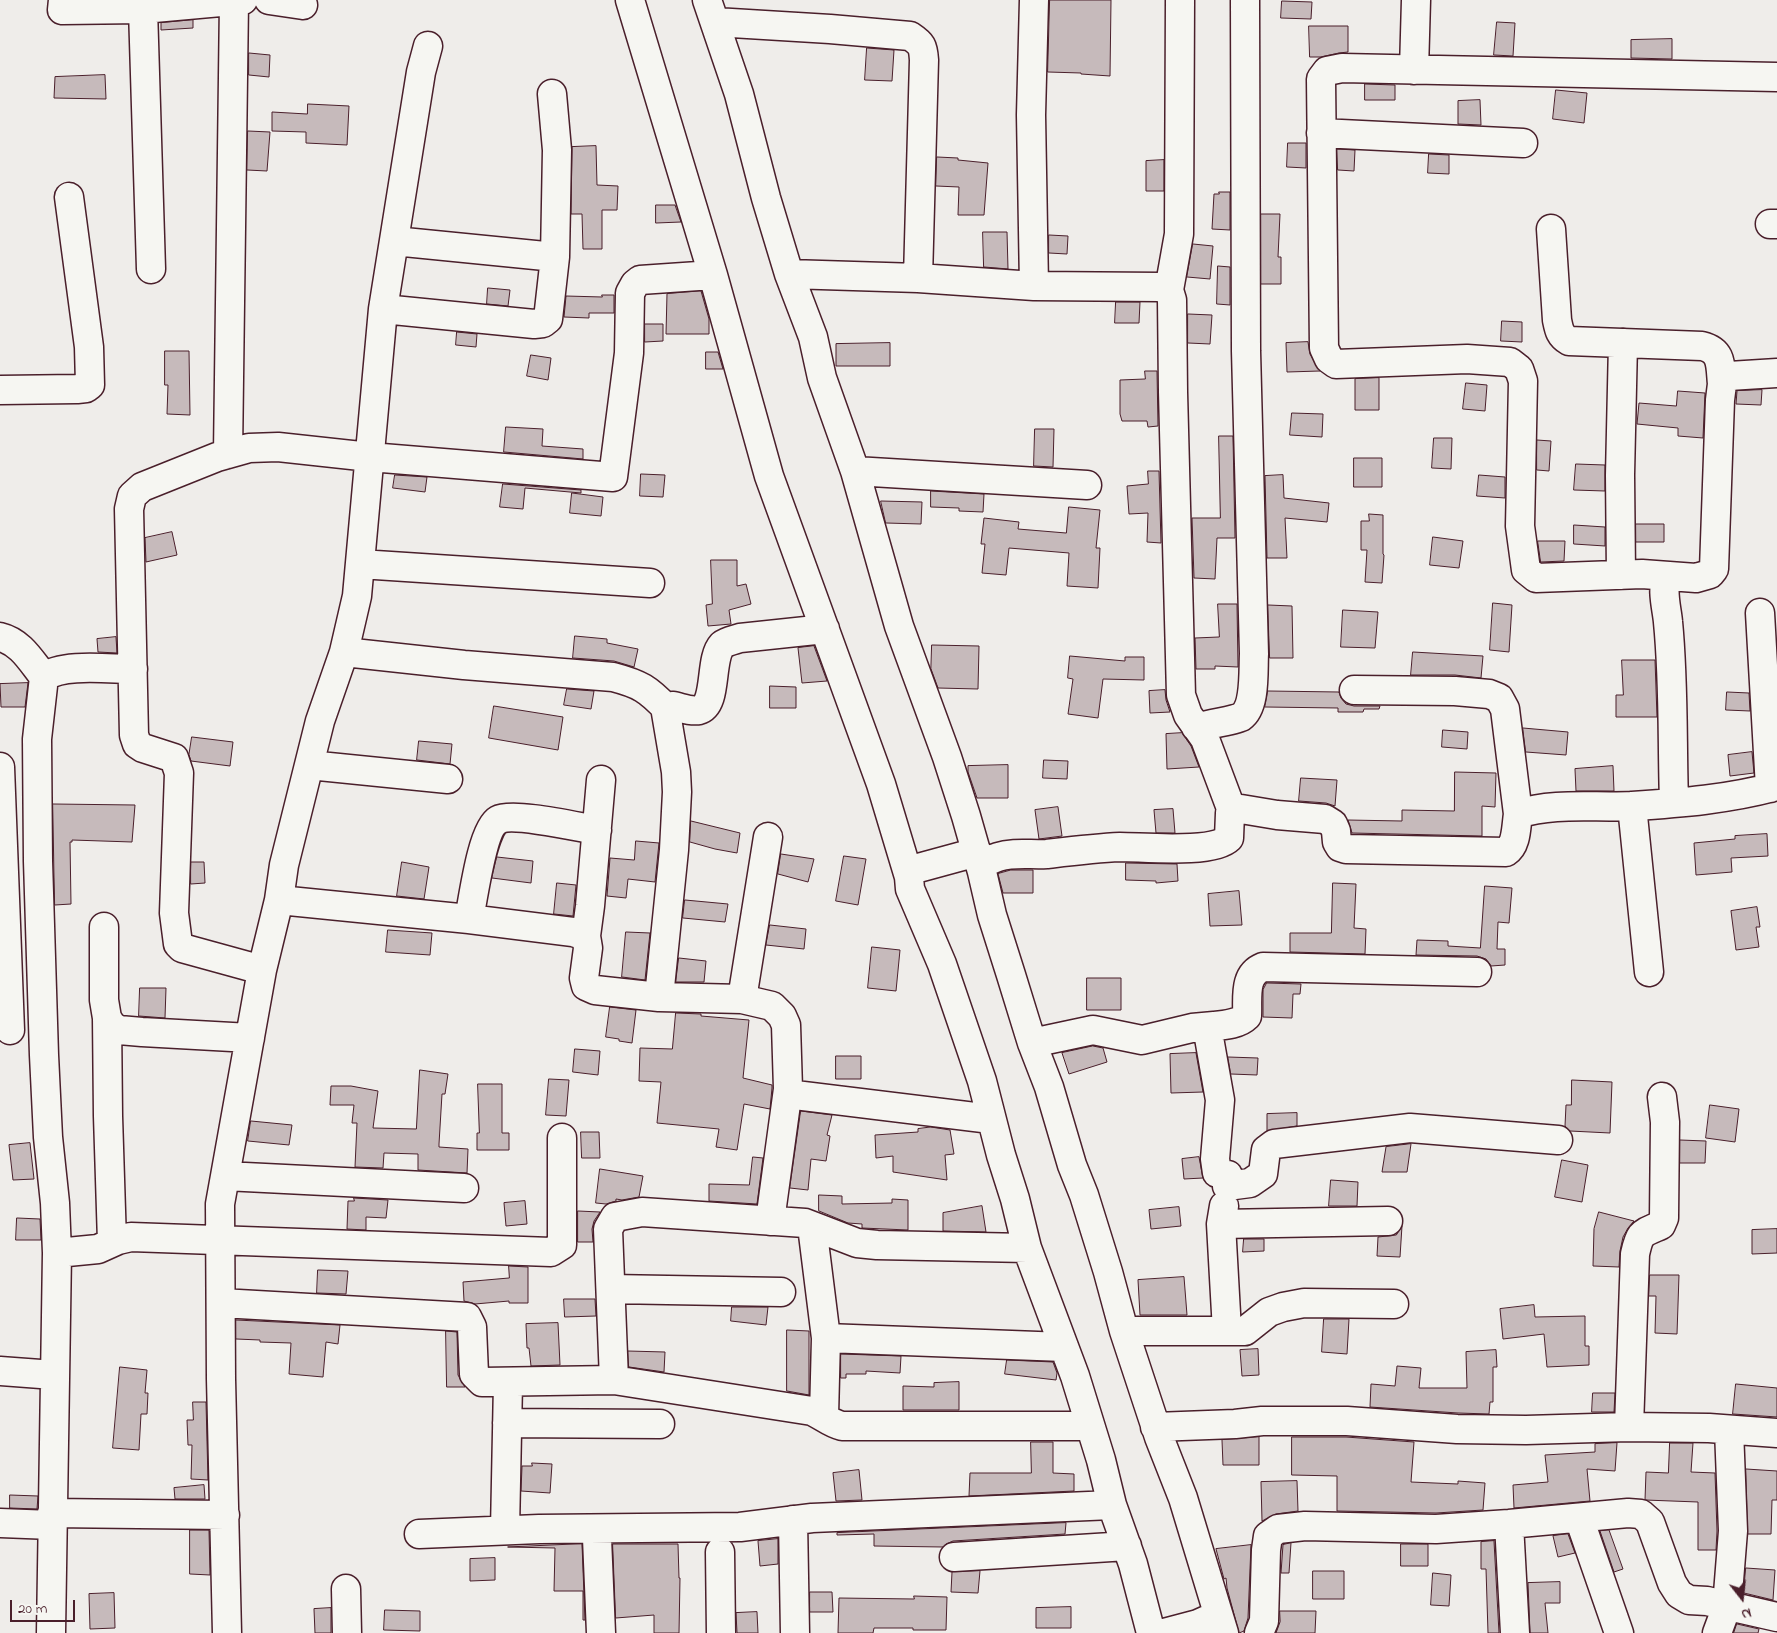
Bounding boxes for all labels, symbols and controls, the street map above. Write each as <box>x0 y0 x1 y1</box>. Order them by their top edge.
north arrow <box>1717 1573 1767 1623</box>
scale bar <box>12 1590 78 1622</box>
text: 20 m <box>18 1598 47 1620</box>
text: N <box>1739 1602 1754 1624</box>

